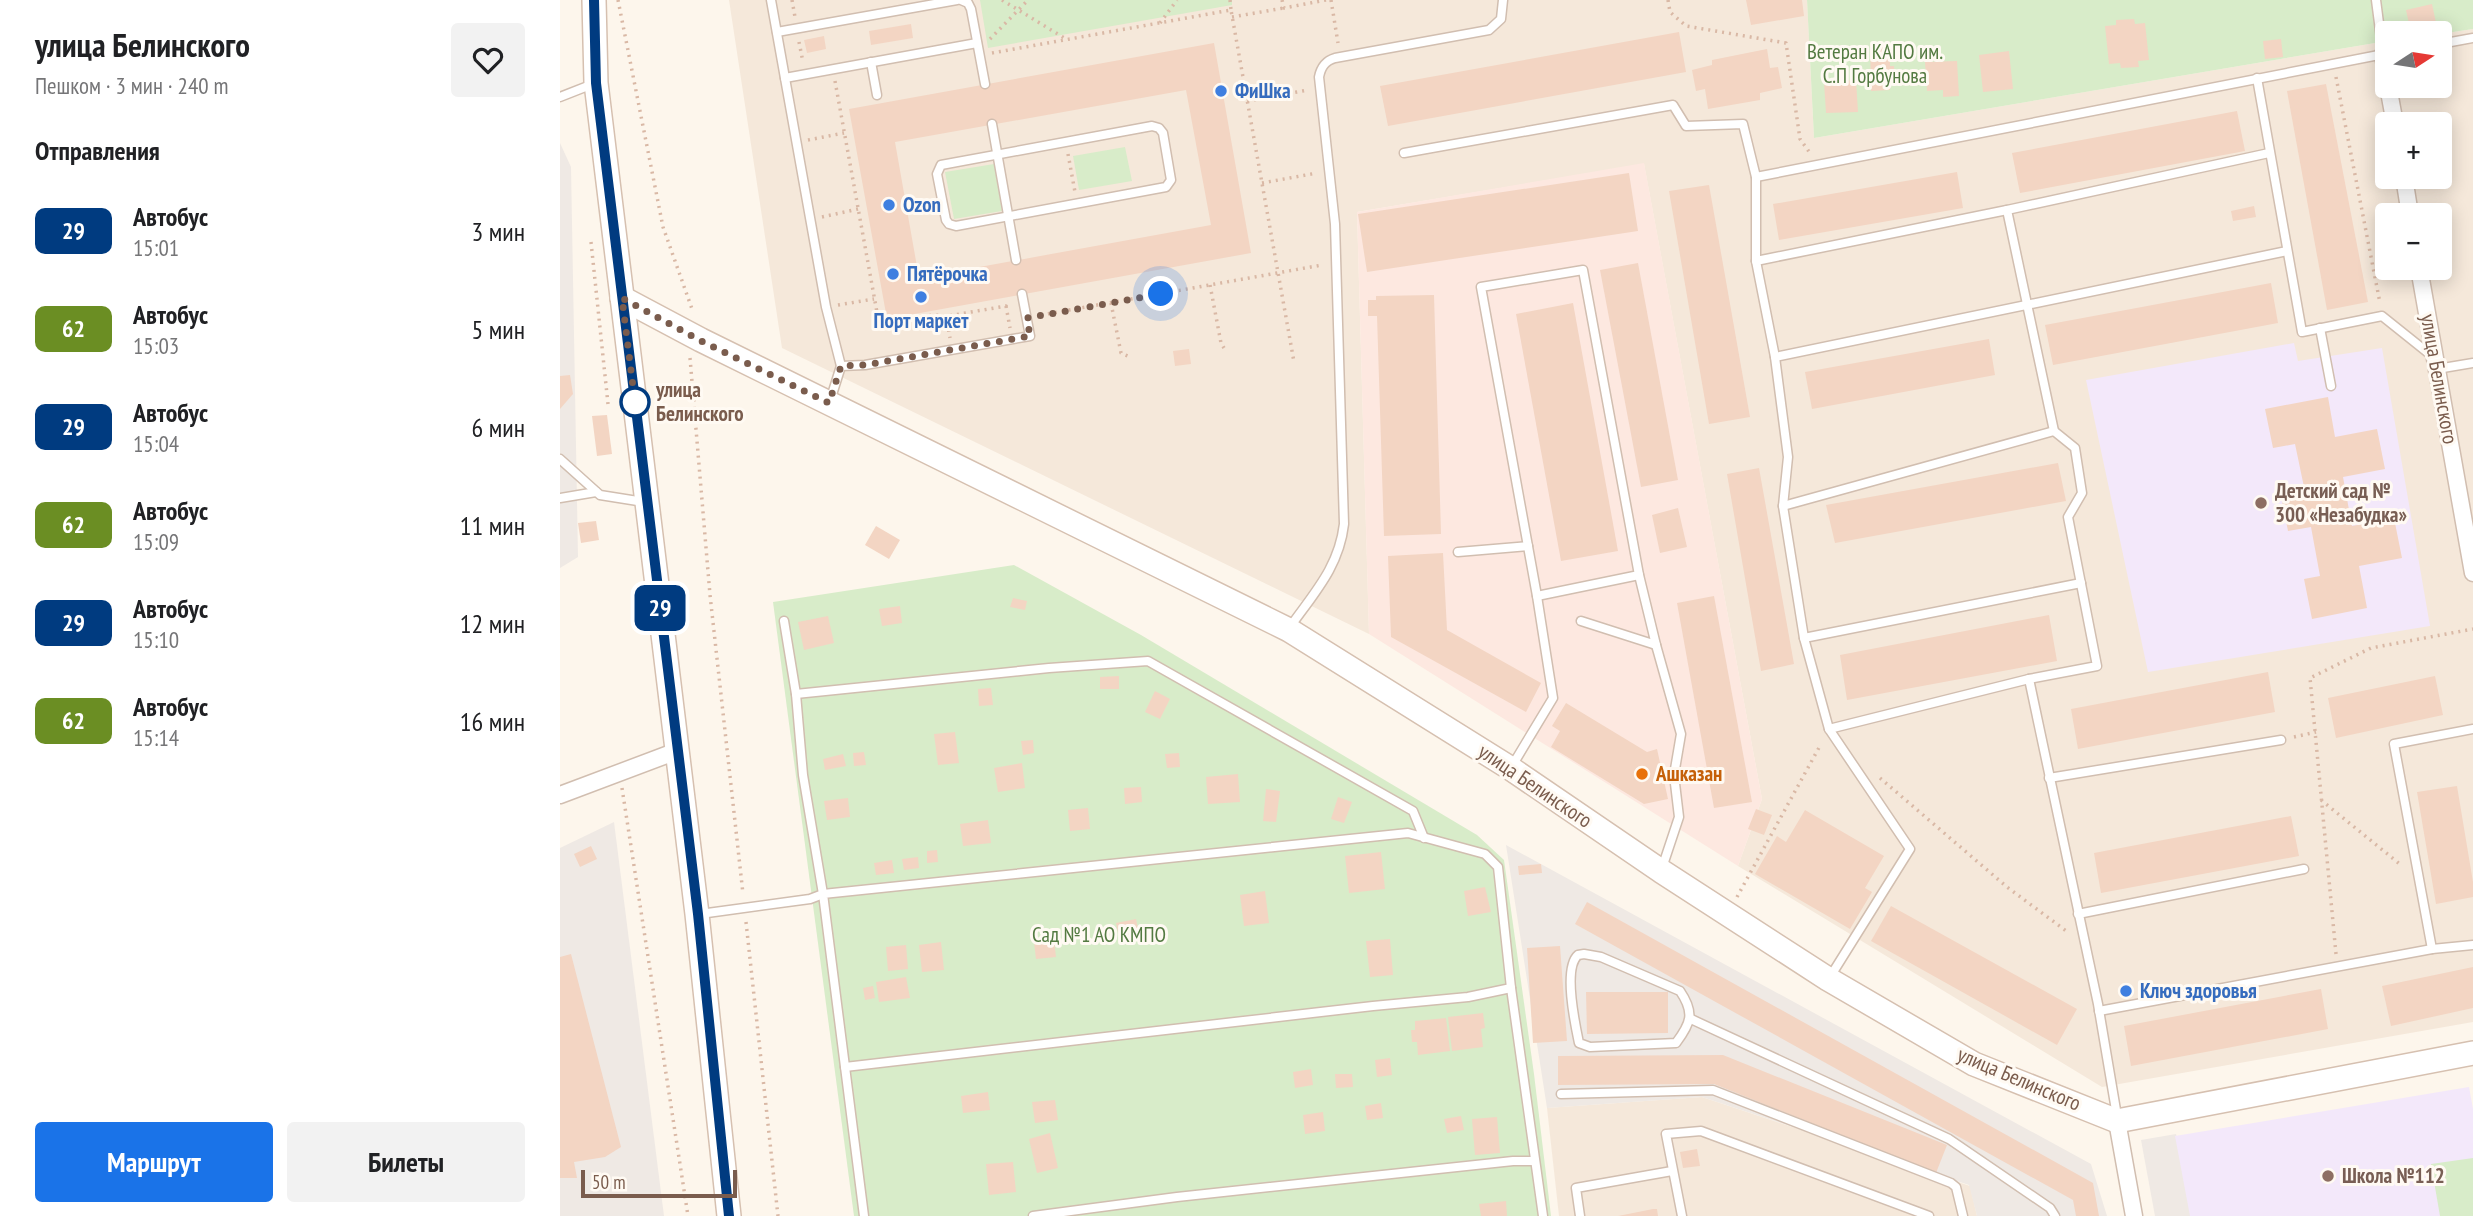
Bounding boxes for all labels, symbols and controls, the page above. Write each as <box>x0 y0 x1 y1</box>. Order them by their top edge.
north arrow <box>2375 21 2452 98</box>
map controls <box>2375 21 2452 280</box>
text: улица Белинского <box>35 23 250 66</box>
button: heart <box>451 23 525 97</box>
park label: Ветеран КАПО им. С.П Горбунова <box>1807 38 1943 89</box>
text: Пешком · 3 мин · 240 m <box>35 71 228 100</box>
place label: ФиШка <box>1235 77 1291 104</box>
marker: ФиШка <box>1213 83 1229 99</box>
button: + <box>2375 112 2452 189</box>
text: Отправления <box>35 134 160 167</box>
place label: Ozon <box>903 191 941 218</box>
marker: Ozon <box>881 197 897 213</box>
text: Автобус <box>133 200 208 233</box>
button: − <box>2375 203 2452 280</box>
text: 29 <box>62 215 85 246</box>
text: 3 мин <box>472 215 525 248</box>
text: 15:01 <box>133 233 179 262</box>
place label: Пятёрочка <box>907 260 988 287</box>
marker: Пятёрочка <box>885 266 901 282</box>
your location <box>1143 276 1178 311</box>
marker: Порт маркет <box>913 289 929 305</box>
text: Автобус <box>133 298 208 331</box>
place label: Порт маркет <box>874 307 969 334</box>
street label: улица Белинского <box>2415 312 2464 446</box>
text: 62 <box>62 313 85 344</box>
text: 5 мин <box>472 313 525 346</box>
text: 15:03 <box>133 331 179 360</box>
place label: улица Белинского <box>655 376 744 427</box>
marker: улица Белинского <box>620 387 650 417</box>
text: Автобус <box>133 396 208 429</box>
text: 29 <box>62 411 85 442</box>
text: 6 мин <box>472 411 525 444</box>
text: 15:04 <box>133 429 179 458</box>
place label: Детский сад № 300 «Незабудка» <box>2275 477 2408 528</box>
text: Автобус <box>133 494 208 527</box>
marker: Детский сад № 300 «Незабудка» <box>2253 495 2269 511</box>
text: 62 <box>62 509 85 540</box>
text: 11 мин <box>460 509 525 542</box>
text: 15:09 <box>133 527 179 556</box>
line badge: 29 <box>628 585 692 631</box>
text: Автобус <box>133 592 208 625</box>
text: 29 <box>649 592 671 623</box>
text: 29 <box>62 607 85 638</box>
text: 12 мин <box>460 607 525 640</box>
text: 15:10 <box>133 625 179 654</box>
text: Автобус <box>133 690 208 723</box>
text: 62 <box>62 705 85 736</box>
text: 16 мин <box>460 705 525 738</box>
text: 15:14 <box>133 723 179 752</box>
street label: улица Белинского <box>1473 738 1597 834</box>
place label: Ашказан <box>1655 760 1722 787</box>
marker: Ашказан <box>1634 766 1650 782</box>
park label: Сад №1 АО КМПО <box>1032 921 1166 948</box>
place label: Ключ здоровья <box>2140 977 2257 1004</box>
marker: Ключ здоровья <box>2118 983 2134 999</box>
street label: улица Белинского <box>1953 1040 2085 1117</box>
button: Маршрут <box>35 1122 273 1202</box>
button: Билеты <box>287 1122 525 1202</box>
place label: Школа №112 <box>2342 1162 2445 1189</box>
scale bar <box>581 1167 737 1199</box>
marker: Школа №112 <box>2320 1168 2336 1184</box>
text: 50 m <box>592 1170 626 1194</box>

